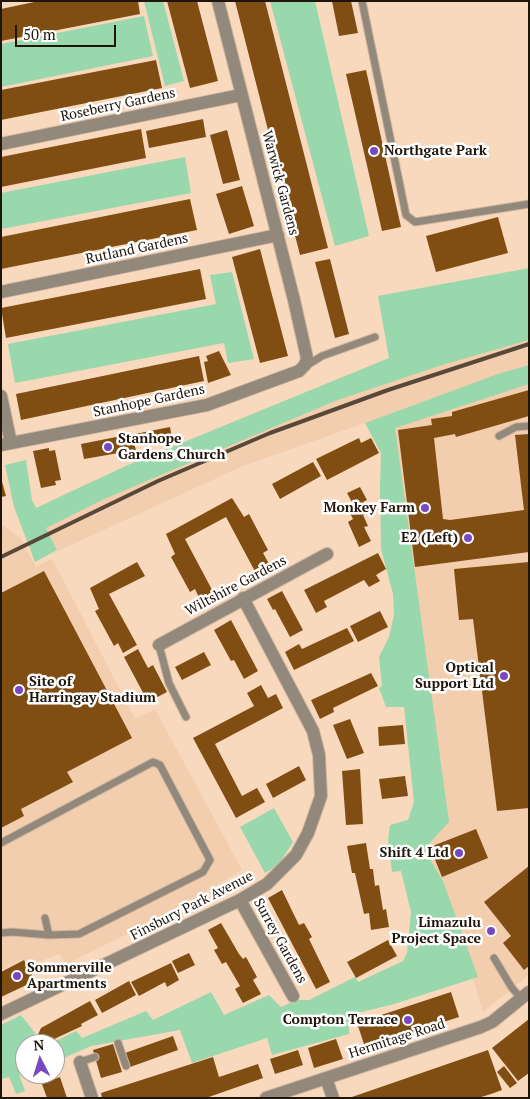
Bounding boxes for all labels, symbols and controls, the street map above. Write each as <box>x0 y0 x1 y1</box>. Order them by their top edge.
scale bar <box>18 15 119 47</box>
text: 50 m <box>23 24 56 44</box>
street label: Roseberry Gardens <box>59 85 177 125</box>
street label: Warwick Gardens <box>258 129 302 237</box>
place label: Northgate Park <box>384 143 487 159</box>
marker: Northgate Park <box>368 145 380 157</box>
street label: Rutland Gardens <box>84 230 190 268</box>
street label: Stanhope Gardens <box>92 381 206 421</box>
place label: Stanhope Gardens Church <box>118 431 225 464</box>
marker: Stanhope Gardens Church <box>102 441 114 453</box>
place label: Monkey Farm <box>323 500 415 516</box>
marker: Monkey Farm <box>419 502 431 514</box>
place label: E2 (Left) <box>401 530 458 546</box>
marker: E2 (Left) <box>462 532 474 544</box>
street label: Wiltshire Gardens <box>182 552 290 620</box>
place label: Optical Support Ltd <box>415 660 494 692</box>
marker: Optical Support Ltd <box>498 670 510 682</box>
place label: Site of Harringay Stadium <box>29 674 156 706</box>
marker: Site of Harringay Stadium <box>13 684 25 696</box>
place label: Shift 4 Ltd <box>380 845 449 861</box>
marker: Shift 4 Ltd <box>453 847 465 859</box>
street label: Finsbury Park Avenue <box>128 868 256 944</box>
street label: Surrey Gardens <box>250 895 310 987</box>
place label: Limazulu Project Space <box>392 915 481 948</box>
marker: Limazulu Project Space <box>485 925 497 937</box>
place label: Sommerville Apartments <box>27 960 112 992</box>
marker: Sommerville Apartments <box>11 970 23 982</box>
place label: Compton Terrace <box>283 1012 398 1028</box>
marker: Compton Terrace <box>402 1014 414 1026</box>
street label: Hermitage Road <box>347 1016 447 1062</box>
north arrow <box>15 1034 65 1084</box>
text: N <box>33 1035 45 1054</box>

